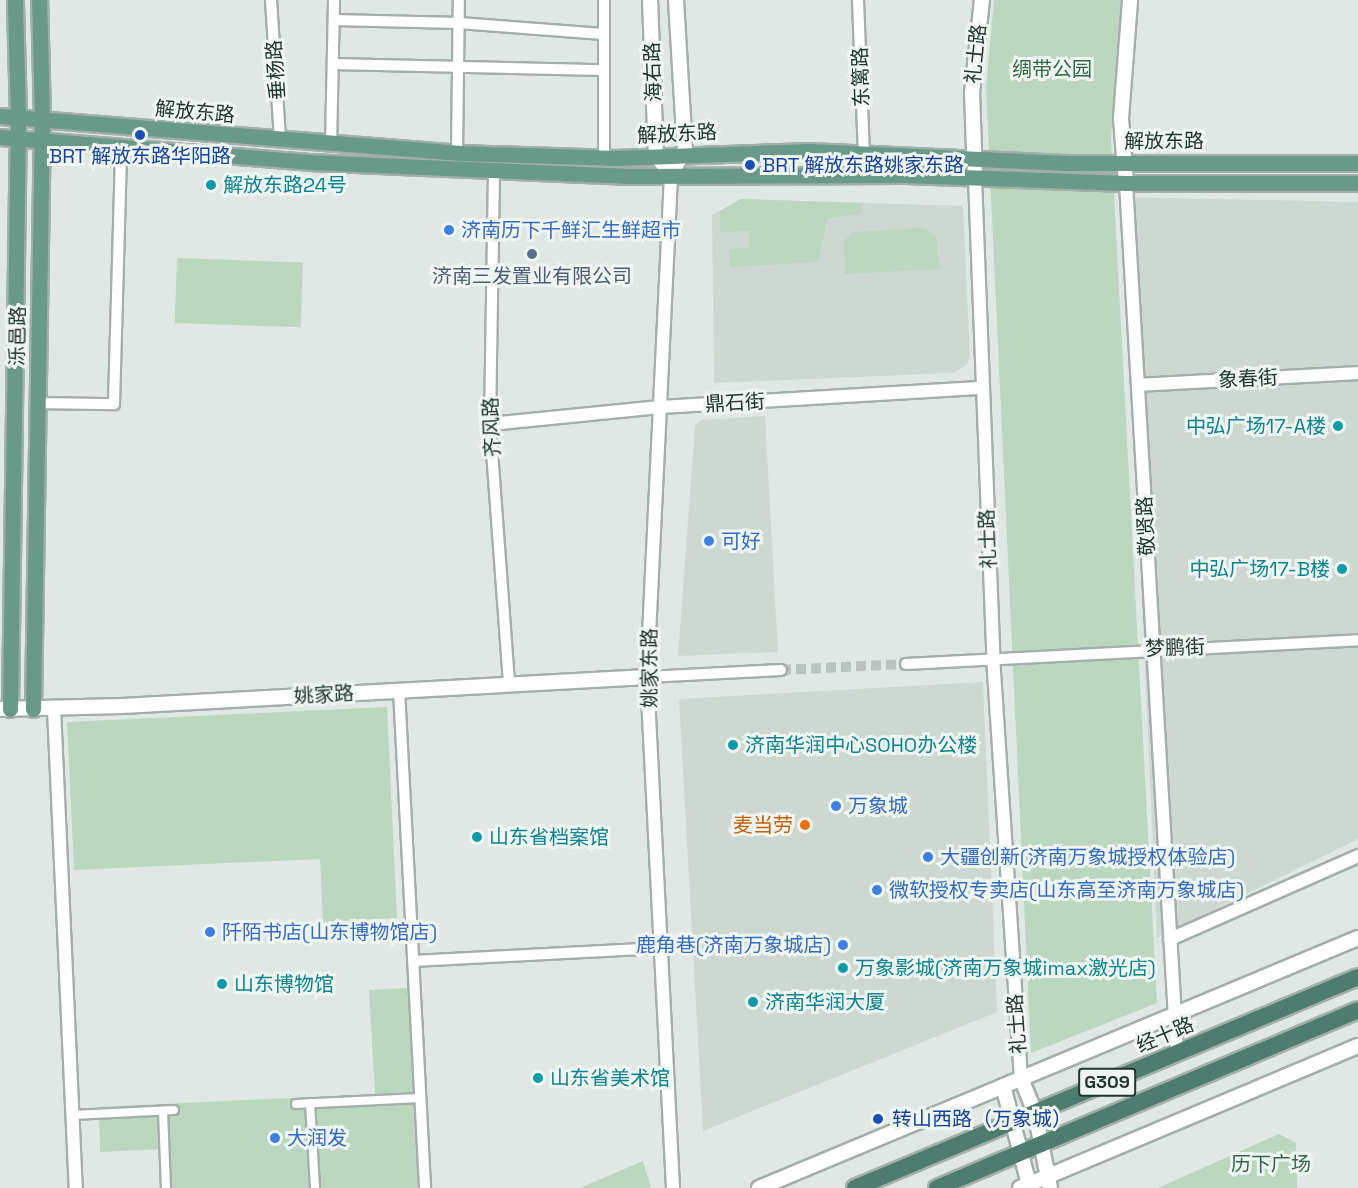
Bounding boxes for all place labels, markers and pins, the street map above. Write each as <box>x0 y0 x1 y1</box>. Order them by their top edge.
marker: BRT 解放东路华阳路 <box>133 128 147 142</box>
place label: BRT 解放东路华阳路 <box>49 144 231 168</box>
place label: BRT 解放东路姚家东路 <box>762 153 965 177</box>
marker: BRT 解放东路姚家东路 <box>743 158 757 172</box>
place label: 解放东路24号 <box>223 173 347 197</box>
marker: 解放东路24号 <box>204 178 218 192</box>
place label: 济南历下千鲜汇生鲜超市 <box>461 218 681 242</box>
marker: 济南历下千鲜汇生鲜超市 <box>442 223 456 237</box>
marker: 济南三发置业有限公司 <box>525 247 539 261</box>
place label: 济南三发置业有限公司 <box>432 264 632 288</box>
place label: 中弘广场17-A楼 <box>1185 414 1326 438</box>
marker: 中弘广场17-A楼 <box>1331 419 1345 433</box>
place label: 可好 <box>721 529 761 553</box>
marker: 可好 <box>702 534 716 548</box>
place label: 中弘广场17-B楼 <box>1188 557 1330 581</box>
marker: 中弘广场17-B楼 <box>1335 562 1349 576</box>
place label: 济南华润中心SOHO办公楼 <box>745 733 977 757</box>
marker: 济南华润中心SOHO办公楼 <box>726 738 740 752</box>
place label: 万象城 <box>848 794 908 818</box>
marker: 万象城 <box>829 799 843 813</box>
place label: 麦当劳 <box>733 813 793 837</box>
marker: 麦当劳 <box>798 818 812 832</box>
place label: 山东省档案馆 <box>489 825 609 849</box>
marker: 山东省档案馆 <box>470 830 484 844</box>
place label: 大疆创新(济南万象城授权体验店) <box>940 845 1235 869</box>
marker: 大疆创新(济南万象城授权体验店) <box>921 850 935 864</box>
place label: 微软授权专卖店(山东高至济南万象城店) <box>889 878 1244 902</box>
marker: 微软授权专卖店(山东高至济南万象城店) <box>870 883 884 897</box>
place label: 阡陌书店(山东博物馆店) <box>222 920 437 944</box>
marker: 阡陌书店(山东博物馆店) <box>203 925 217 939</box>
place label: 鹿角巷(济南万象城店) <box>636 933 831 957</box>
marker: 鹿角巷(济南万象城店) <box>836 938 850 952</box>
place label: 万象影城(济南万象城imax激光店) <box>855 956 1156 980</box>
marker: 万象影城(济南万象城imax激光店) <box>836 961 850 975</box>
place label: 山东博物馆 <box>234 972 334 996</box>
marker: 山东博物馆 <box>215 977 229 991</box>
place label: 济南华润大厦 <box>765 990 885 1014</box>
marker: 济南华润大厦 <box>746 995 760 1009</box>
place label: 山东省美术馆 <box>550 1066 670 1090</box>
marker: 山东省美术馆 <box>531 1071 545 1085</box>
place label: 转山西路（万象城） <box>892 1107 1072 1131</box>
marker: 转山西路（万象城） <box>869 1110 887 1128</box>
place label: 大润发 <box>287 1126 347 1150</box>
marker: 大润发 <box>268 1131 282 1145</box>

